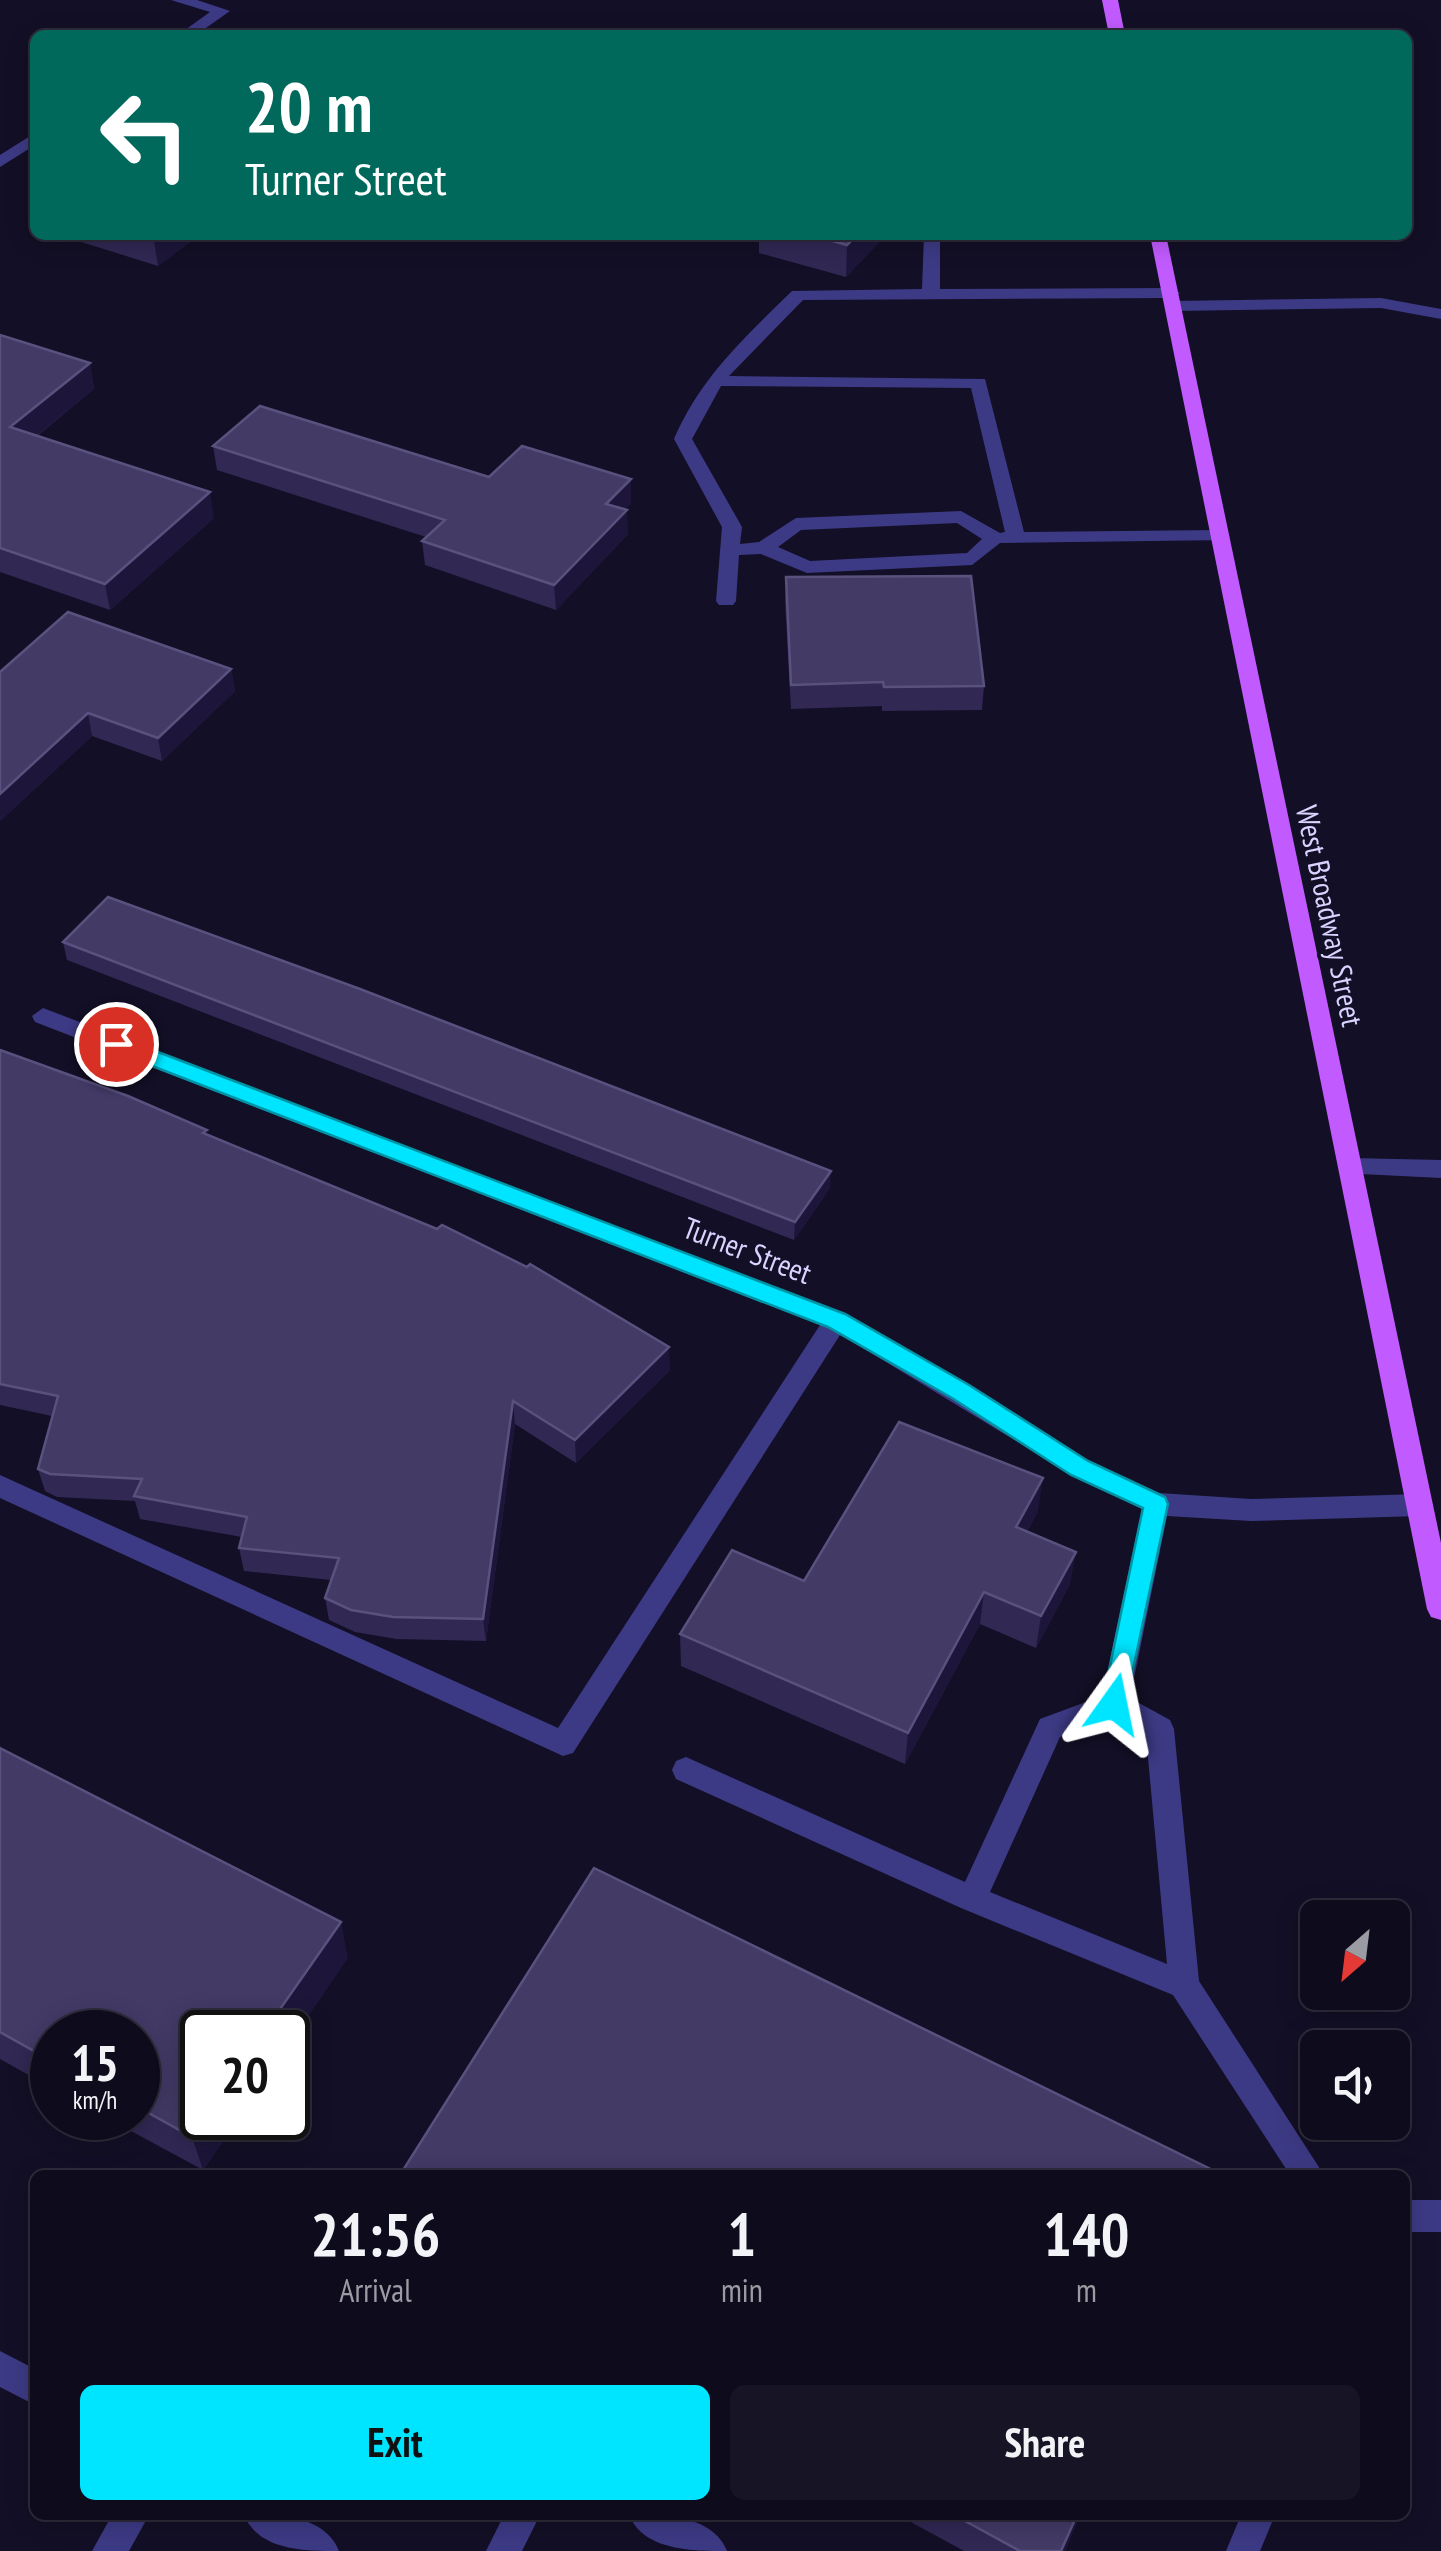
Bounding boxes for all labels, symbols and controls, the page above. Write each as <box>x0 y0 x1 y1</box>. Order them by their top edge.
text: 20 m <box>245 61 373 151</box>
icon: left <box>80 70 210 200</box>
text: Turner Street <box>245 149 447 207</box>
street label: West Broadway Street <box>1288 802 1373 1031</box>
pin <box>74 1002 159 1087</box>
icon: arrive <box>89 1017 144 1072</box>
street label: Turner Street <box>678 1207 818 1292</box>
position arrow <box>1062 1652 1166 1756</box>
north arrow <box>1300 1900 1410 2010</box>
map controls <box>1300 1900 1410 2140</box>
speed limit sign: 20 <box>180 2010 310 2140</box>
text: 15 <box>71 2030 119 2095</box>
button: sound <box>1300 2030 1410 2140</box>
text: km/h <box>73 2084 117 2116</box>
text: 21:56 <box>311 2195 440 2273</box>
text: 1 <box>728 2195 756 2273</box>
text: 140 <box>1043 2195 1129 2273</box>
text: Arrival <box>339 2269 412 2311</box>
text: min <box>721 2269 763 2311</box>
text: m <box>1076 2269 1097 2311</box>
button: Exit <box>80 2385 710 2500</box>
button: Share <box>730 2385 1360 2500</box>

